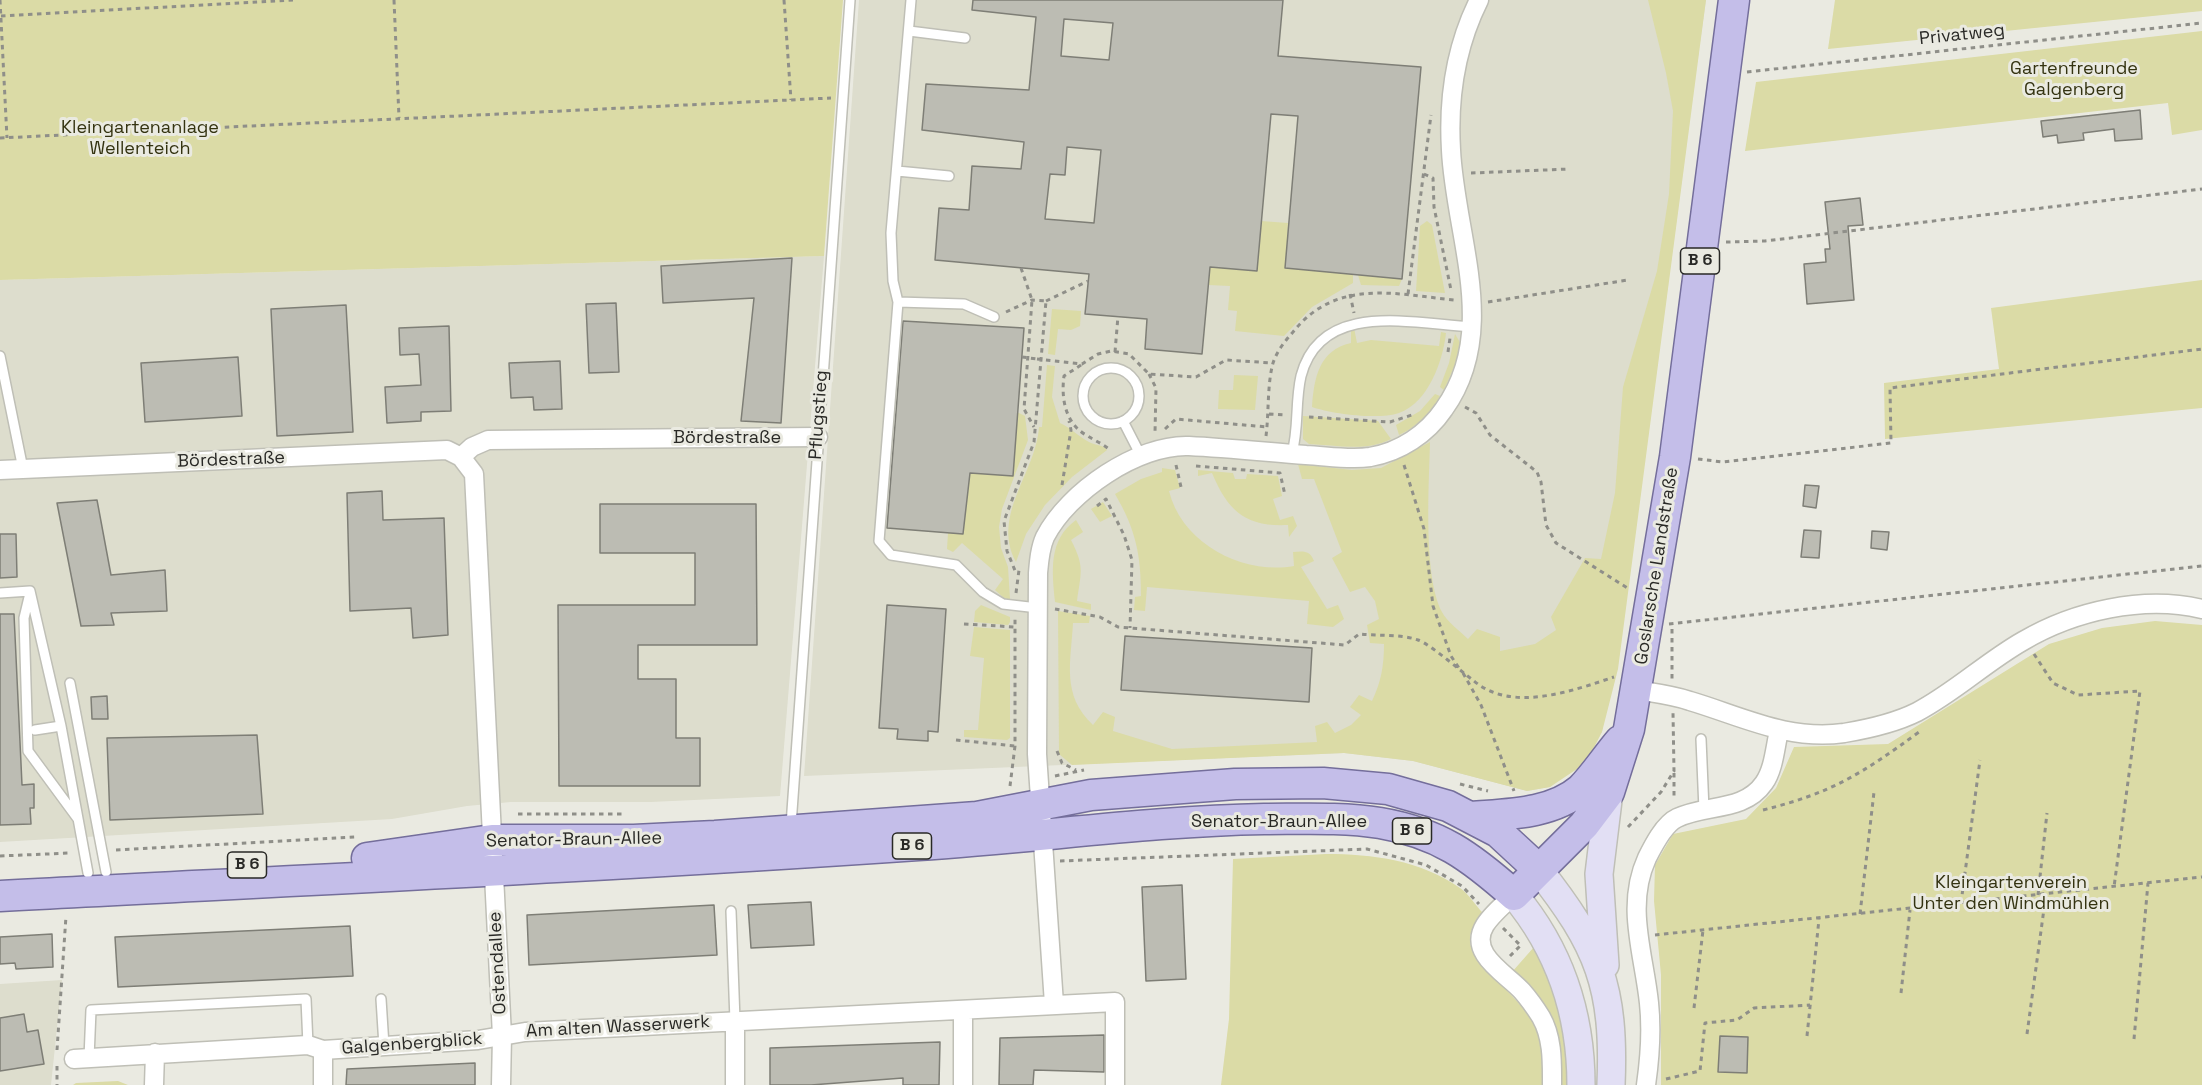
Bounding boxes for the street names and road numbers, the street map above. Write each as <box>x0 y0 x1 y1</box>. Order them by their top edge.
street label: Privatweg <box>1918 20 2006 50</box>
road number: B 6 <box>1680 248 1720 274</box>
street label: Pflugstieg <box>805 370 833 460</box>
street label: Bördestraße <box>673 427 781 449</box>
street label: Bördestraße <box>177 447 285 473</box>
street label: Goslarsche Landstraße <box>1631 466 1683 666</box>
street label: Senator-Braun-Allee <box>1191 811 1367 833</box>
road number: B 6 <box>1392 818 1432 844</box>
street label: Senator-Braun-Allee <box>486 828 662 852</box>
road number: B 6 <box>892 833 932 859</box>
road number: B 6 <box>228 852 266 878</box>
street label: Ostendallee <box>485 911 511 1015</box>
street label: Am alten Wasserwerk <box>526 1011 710 1043</box>
street label: Galgenbergblick <box>341 1028 483 1060</box>

